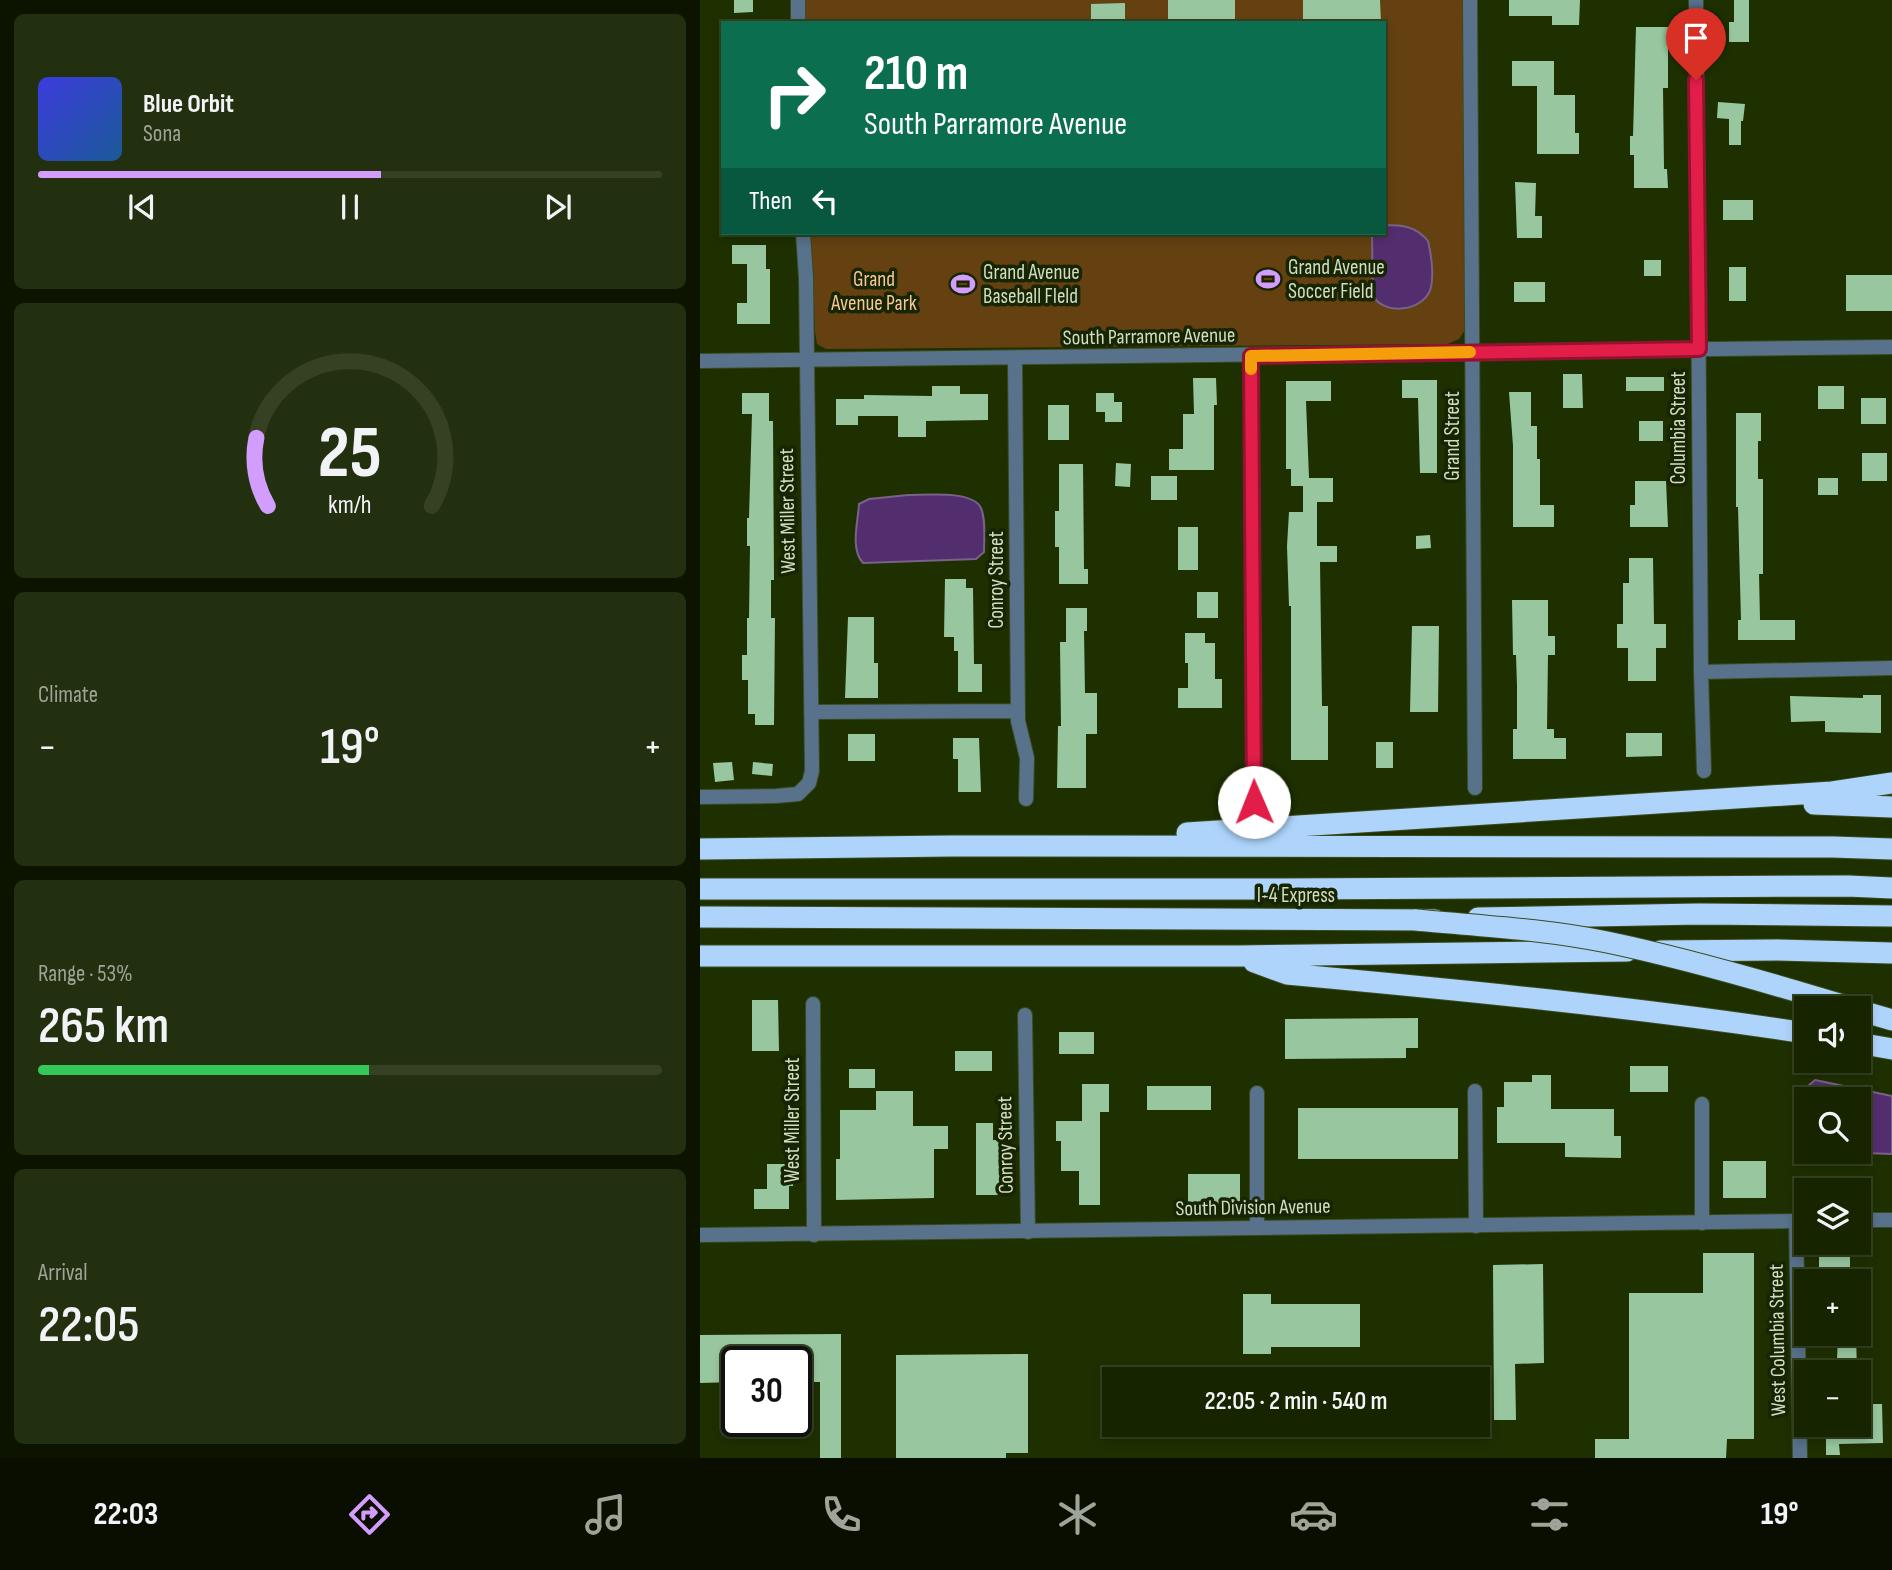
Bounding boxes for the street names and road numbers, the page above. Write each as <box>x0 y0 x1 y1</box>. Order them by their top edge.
street label: South Parramore Avenue <box>1062 322 1236 351</box>
street label: Columbia Street <box>1666 371 1691 485</box>
street label: Grand Street <box>1440 391 1465 481</box>
street label: West Miller Street <box>774 448 801 574</box>
street label: Conroy Street <box>984 531 1009 629</box>
street label: I-4 Express <box>1257 883 1335 908</box>
street label: West Miller Street <box>780 1057 805 1183</box>
street label: Conroy Street <box>992 1096 1019 1194</box>
street label: South Division Avenue <box>1175 1194 1331 1221</box>
street label: West Columbia Street <box>1764 1264 1791 1416</box>

